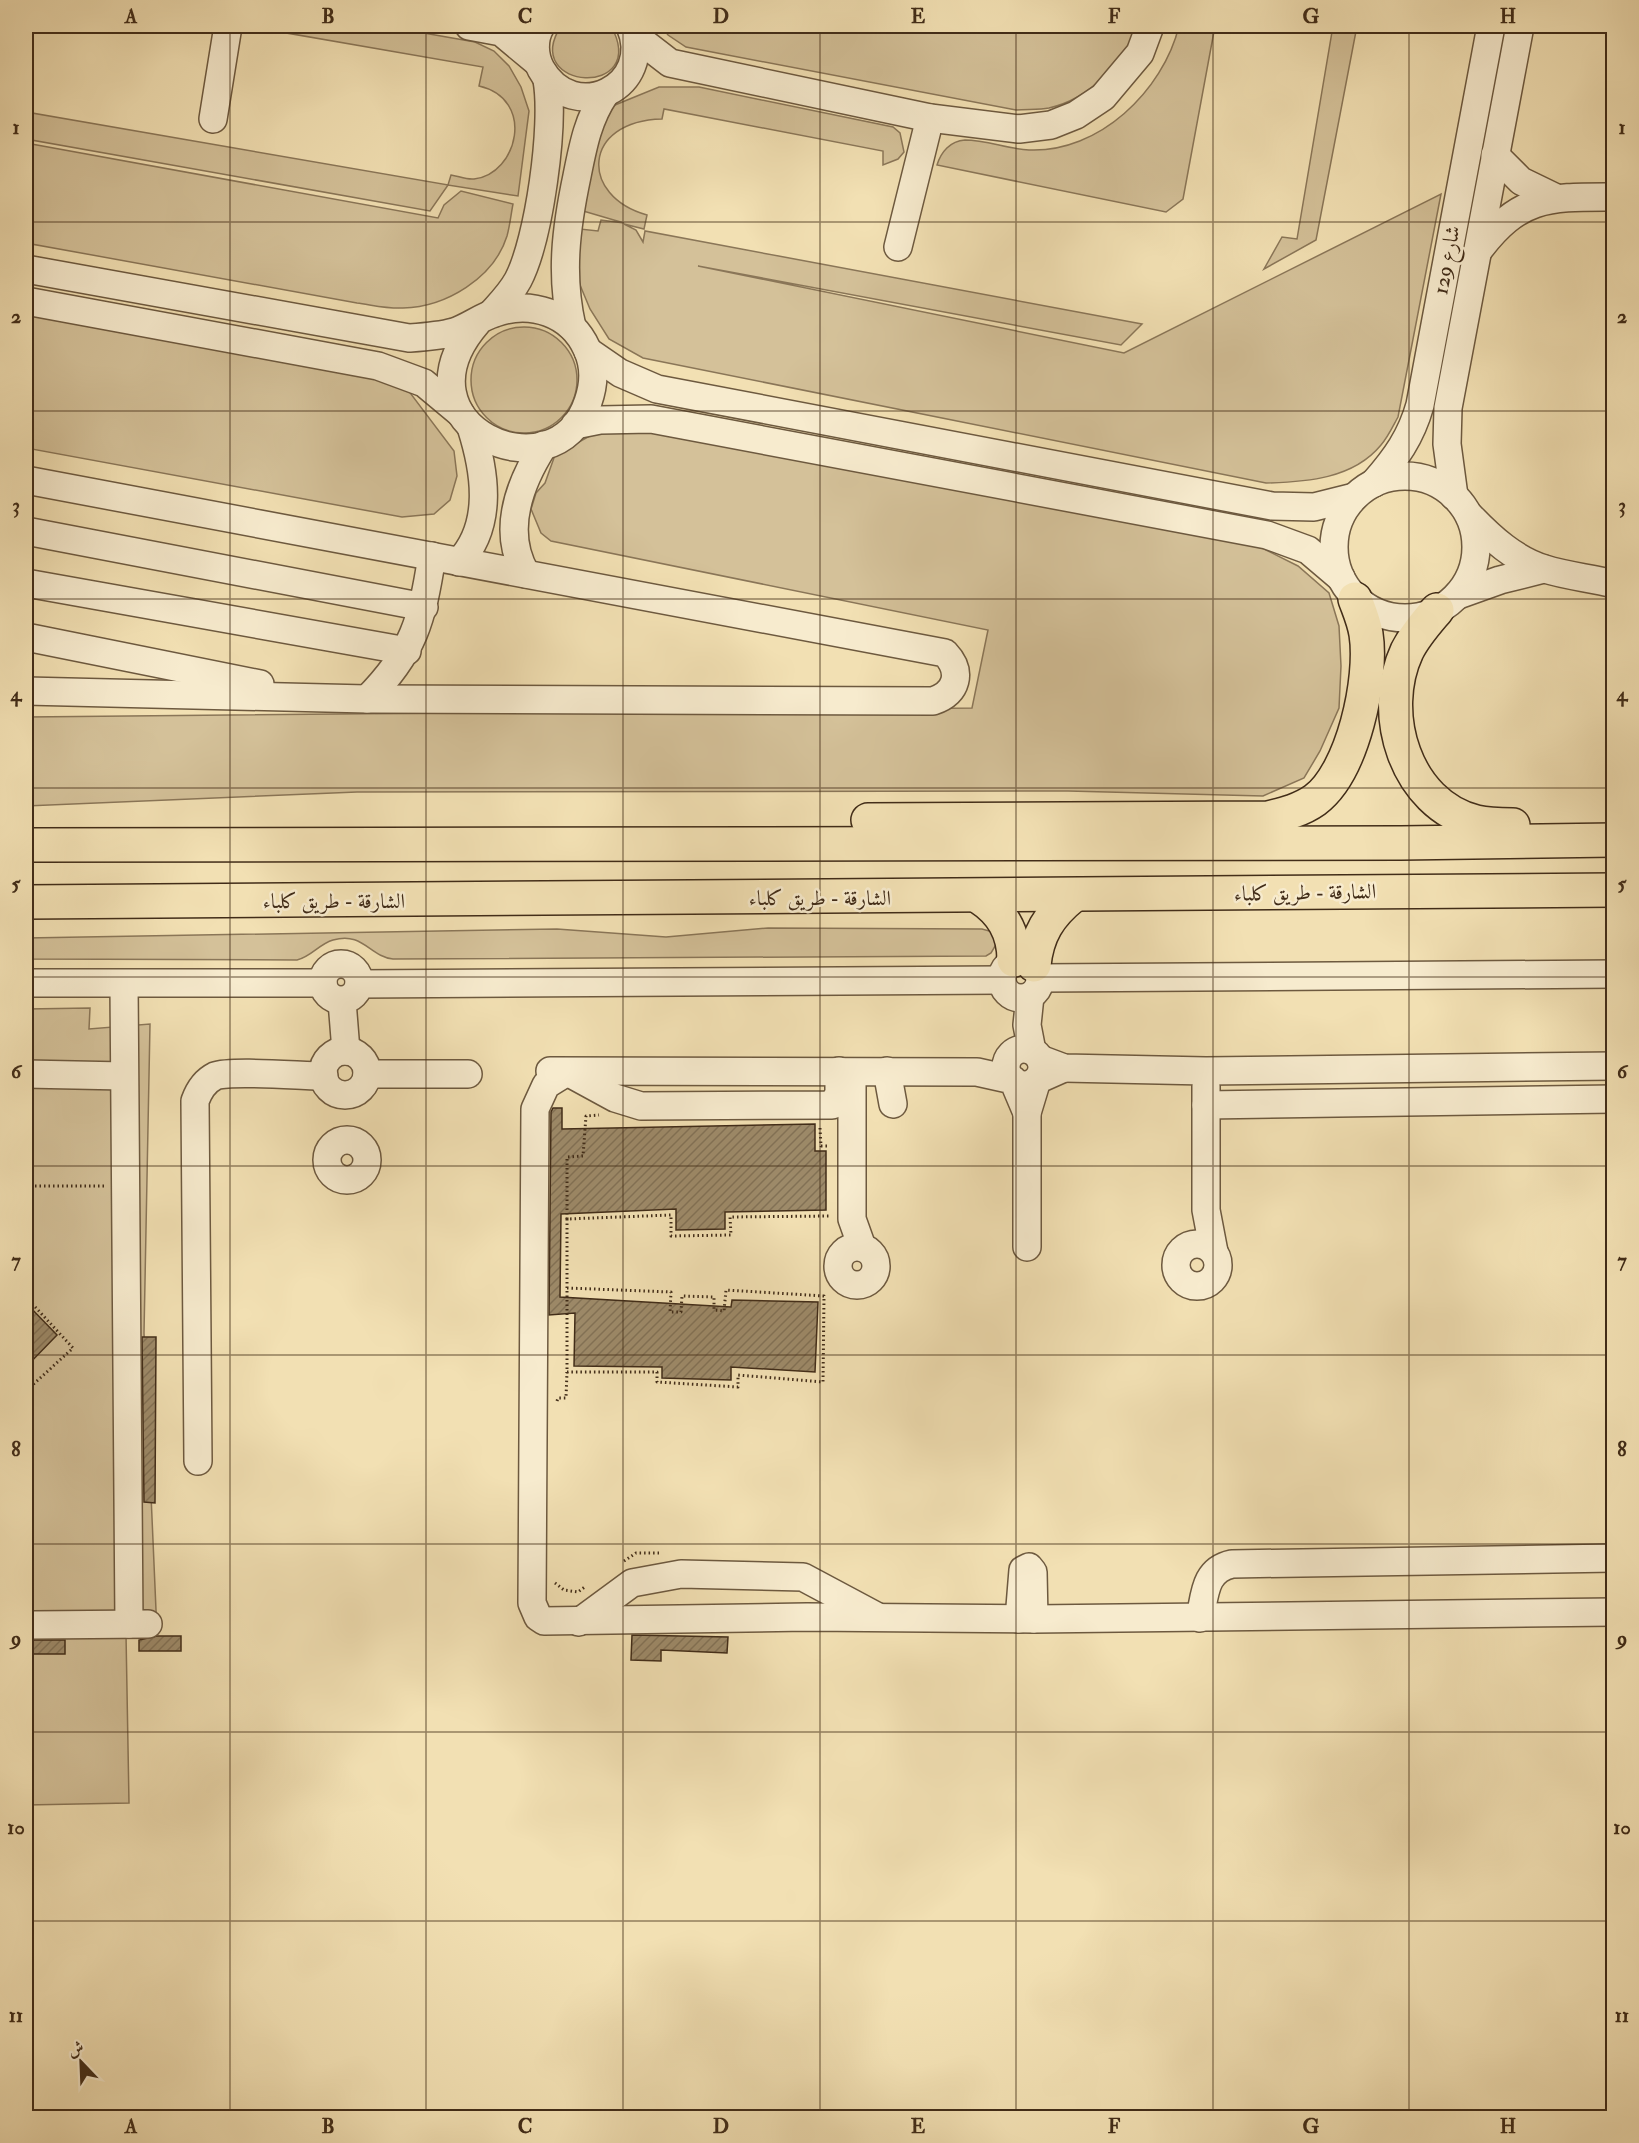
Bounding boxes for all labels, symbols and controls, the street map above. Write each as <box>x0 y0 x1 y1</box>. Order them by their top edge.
text: A <box>124 4 138 29</box>
text: B <box>321 4 335 29</box>
text: C <box>518 4 532 29</box>
text: D <box>713 4 729 29</box>
text: E <box>911 4 926 29</box>
text: F <box>1108 4 1121 29</box>
text: G <box>1303 4 1320 29</box>
text: H <box>1500 4 1516 29</box>
text: 1 <box>12 115 20 140</box>
text: 1 <box>1618 115 1626 140</box>
street label: شارع 129 <box>1427 223 1471 298</box>
text: 2 <box>11 304 21 329</box>
text: 2 <box>1617 304 1627 329</box>
text: 3 <box>12 493 20 518</box>
text: 3 <box>1618 493 1626 518</box>
text: 4 <box>10 682 23 707</box>
text: 4 <box>1616 682 1629 707</box>
text: 5 <box>12 871 22 896</box>
text: 5 <box>1618 871 1628 896</box>
street label: الشارقة - طريق كلباء <box>1234 878 1376 908</box>
street label: الشارقة - طريق كلباء <box>749 885 891 912</box>
street label: الشارقة - طريق كلباء <box>263 888 405 915</box>
text: 6 <box>11 1059 23 1084</box>
text: 6 <box>1617 1059 1629 1084</box>
text: 7 <box>11 1248 21 1273</box>
text: 7 <box>1617 1248 1627 1273</box>
text: 8 <box>11 1437 21 1462</box>
text: 8 <box>1617 1437 1627 1462</box>
text: 9 <box>9 1626 21 1651</box>
text: 9 <box>1615 1626 1627 1651</box>
text: 10 <box>7 1815 25 1840</box>
text: 10 <box>1613 1815 1631 1840</box>
text: 11 <box>9 2003 23 2028</box>
text: 11 <box>1615 2003 1629 2028</box>
north arrow <box>51 2032 111 2092</box>
text: ش <box>64 2037 87 2061</box>
text: A <box>124 2114 138 2139</box>
text: B <box>321 2114 335 2139</box>
text: C <box>518 2114 532 2139</box>
text: D <box>713 2114 729 2139</box>
text: E <box>911 2114 926 2139</box>
text: F <box>1108 2114 1121 2139</box>
text: G <box>1303 2114 1320 2139</box>
text: H <box>1500 2114 1516 2139</box>

